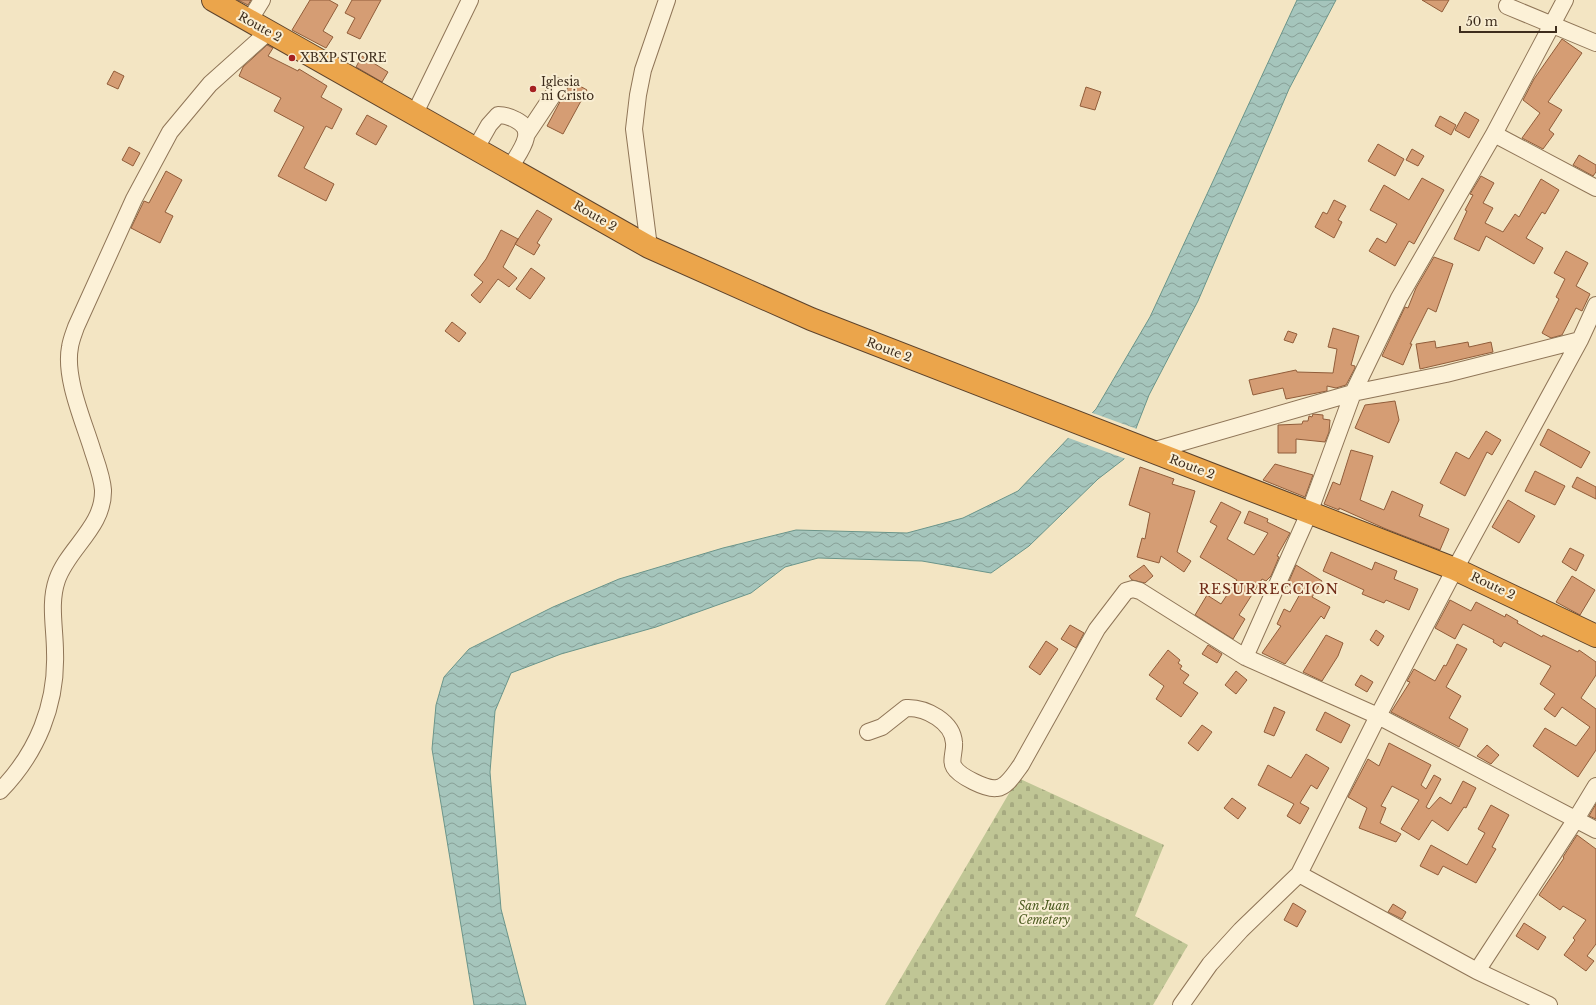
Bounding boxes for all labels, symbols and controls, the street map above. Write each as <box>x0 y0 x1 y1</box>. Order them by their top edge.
street label: Route 2 <box>236 8 285 45</box>
scale bar <box>1460 8 1556 34</box>
text: 50 m <box>1466 14 1498 29</box>
place label: XBXP STORE <box>300 50 387 65</box>
marker: XBXP STORE <box>287 53 297 63</box>
place label: Iglesia ni Cristo <box>541 74 594 103</box>
marker: Iglesia ni Cristo <box>528 84 538 94</box>
street label: Route 2 <box>571 197 620 234</box>
street label: Route 2 <box>864 334 914 365</box>
street label: Route 2 <box>1167 451 1217 482</box>
street label: Route 2 <box>1469 569 1518 602</box>
district label: RESURRECCION <box>1199 580 1339 598</box>
park label: San Juan Cemetery <box>1018 898 1071 927</box>

